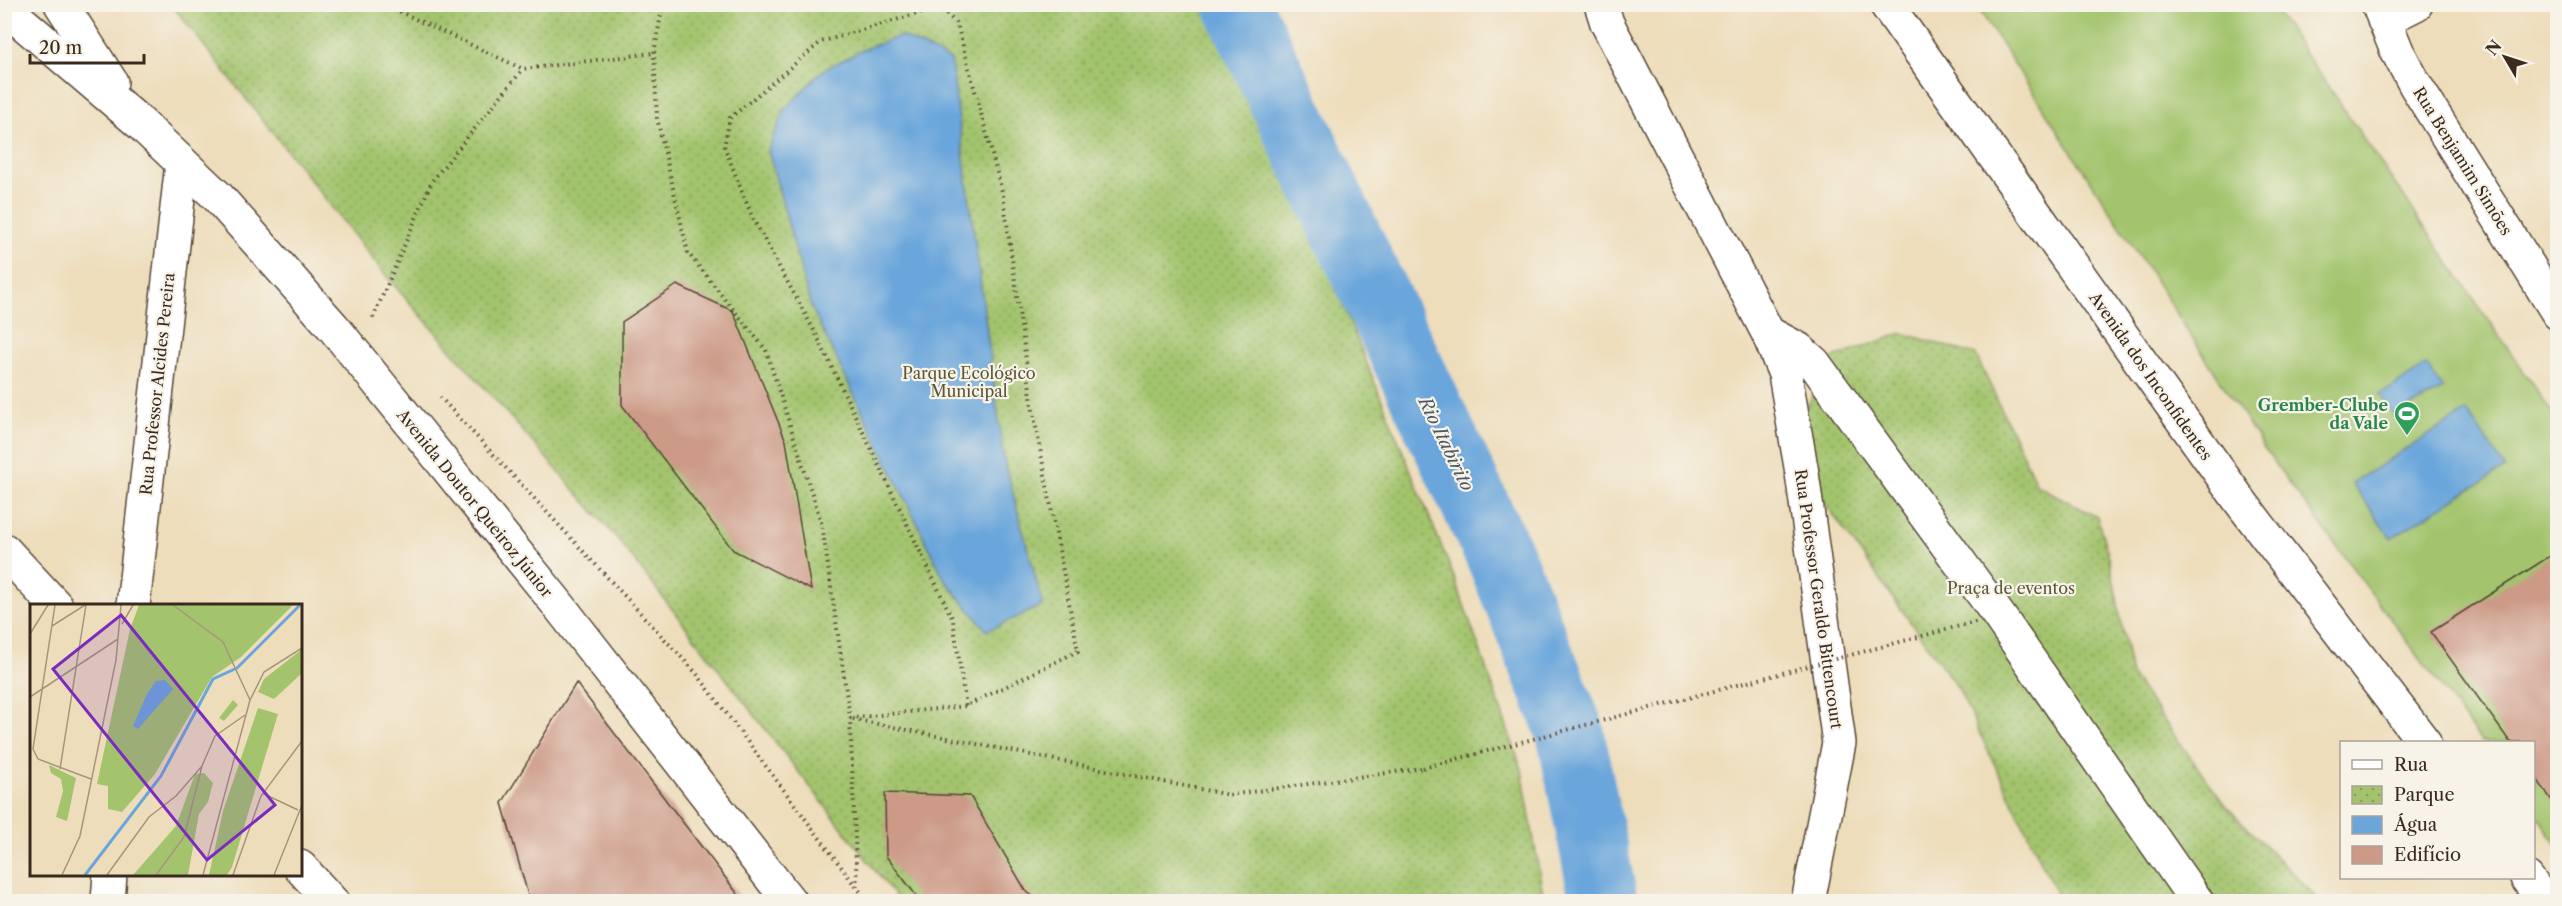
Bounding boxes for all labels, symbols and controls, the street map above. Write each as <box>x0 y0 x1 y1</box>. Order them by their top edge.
scale bar <box>30 27 144 65</box>
north arrow <box>2475 27 2535 87</box>
text: N <box>2481 36 2506 59</box>
text: 20 m <box>39 37 83 59</box>
street label: Rua Benjamim Simões <box>2409 83 2517 239</box>
street label: Rua Professor Alcides Pereira <box>135 271 179 496</box>
street label: Avenida dos Inconfidentes <box>2085 287 2217 464</box>
park label: Parque Ecológico Municipal <box>902 363 1036 401</box>
water label: Rio Itabirito <box>1413 391 1478 495</box>
place label: Grember-Clube da Vale <box>2258 395 2388 433</box>
sports icon: Grember-Clube da Vale <box>2392 399 2422 437</box>
street label: Avenida Doutor Queiroz Júnior <box>392 404 557 601</box>
street label: Rua Professor Geraldo Bittencourt <box>1791 468 1847 730</box>
park label: Praça de eventos <box>1947 578 2075 598</box>
inset map <box>30 604 302 876</box>
legend <box>2340 741 2535 879</box>
text: Rua <box>2394 754 2428 776</box>
text: Parque <box>2394 784 2455 806</box>
text: Água <box>2393 813 2438 836</box>
text: Edifício <box>2394 844 2461 866</box>

